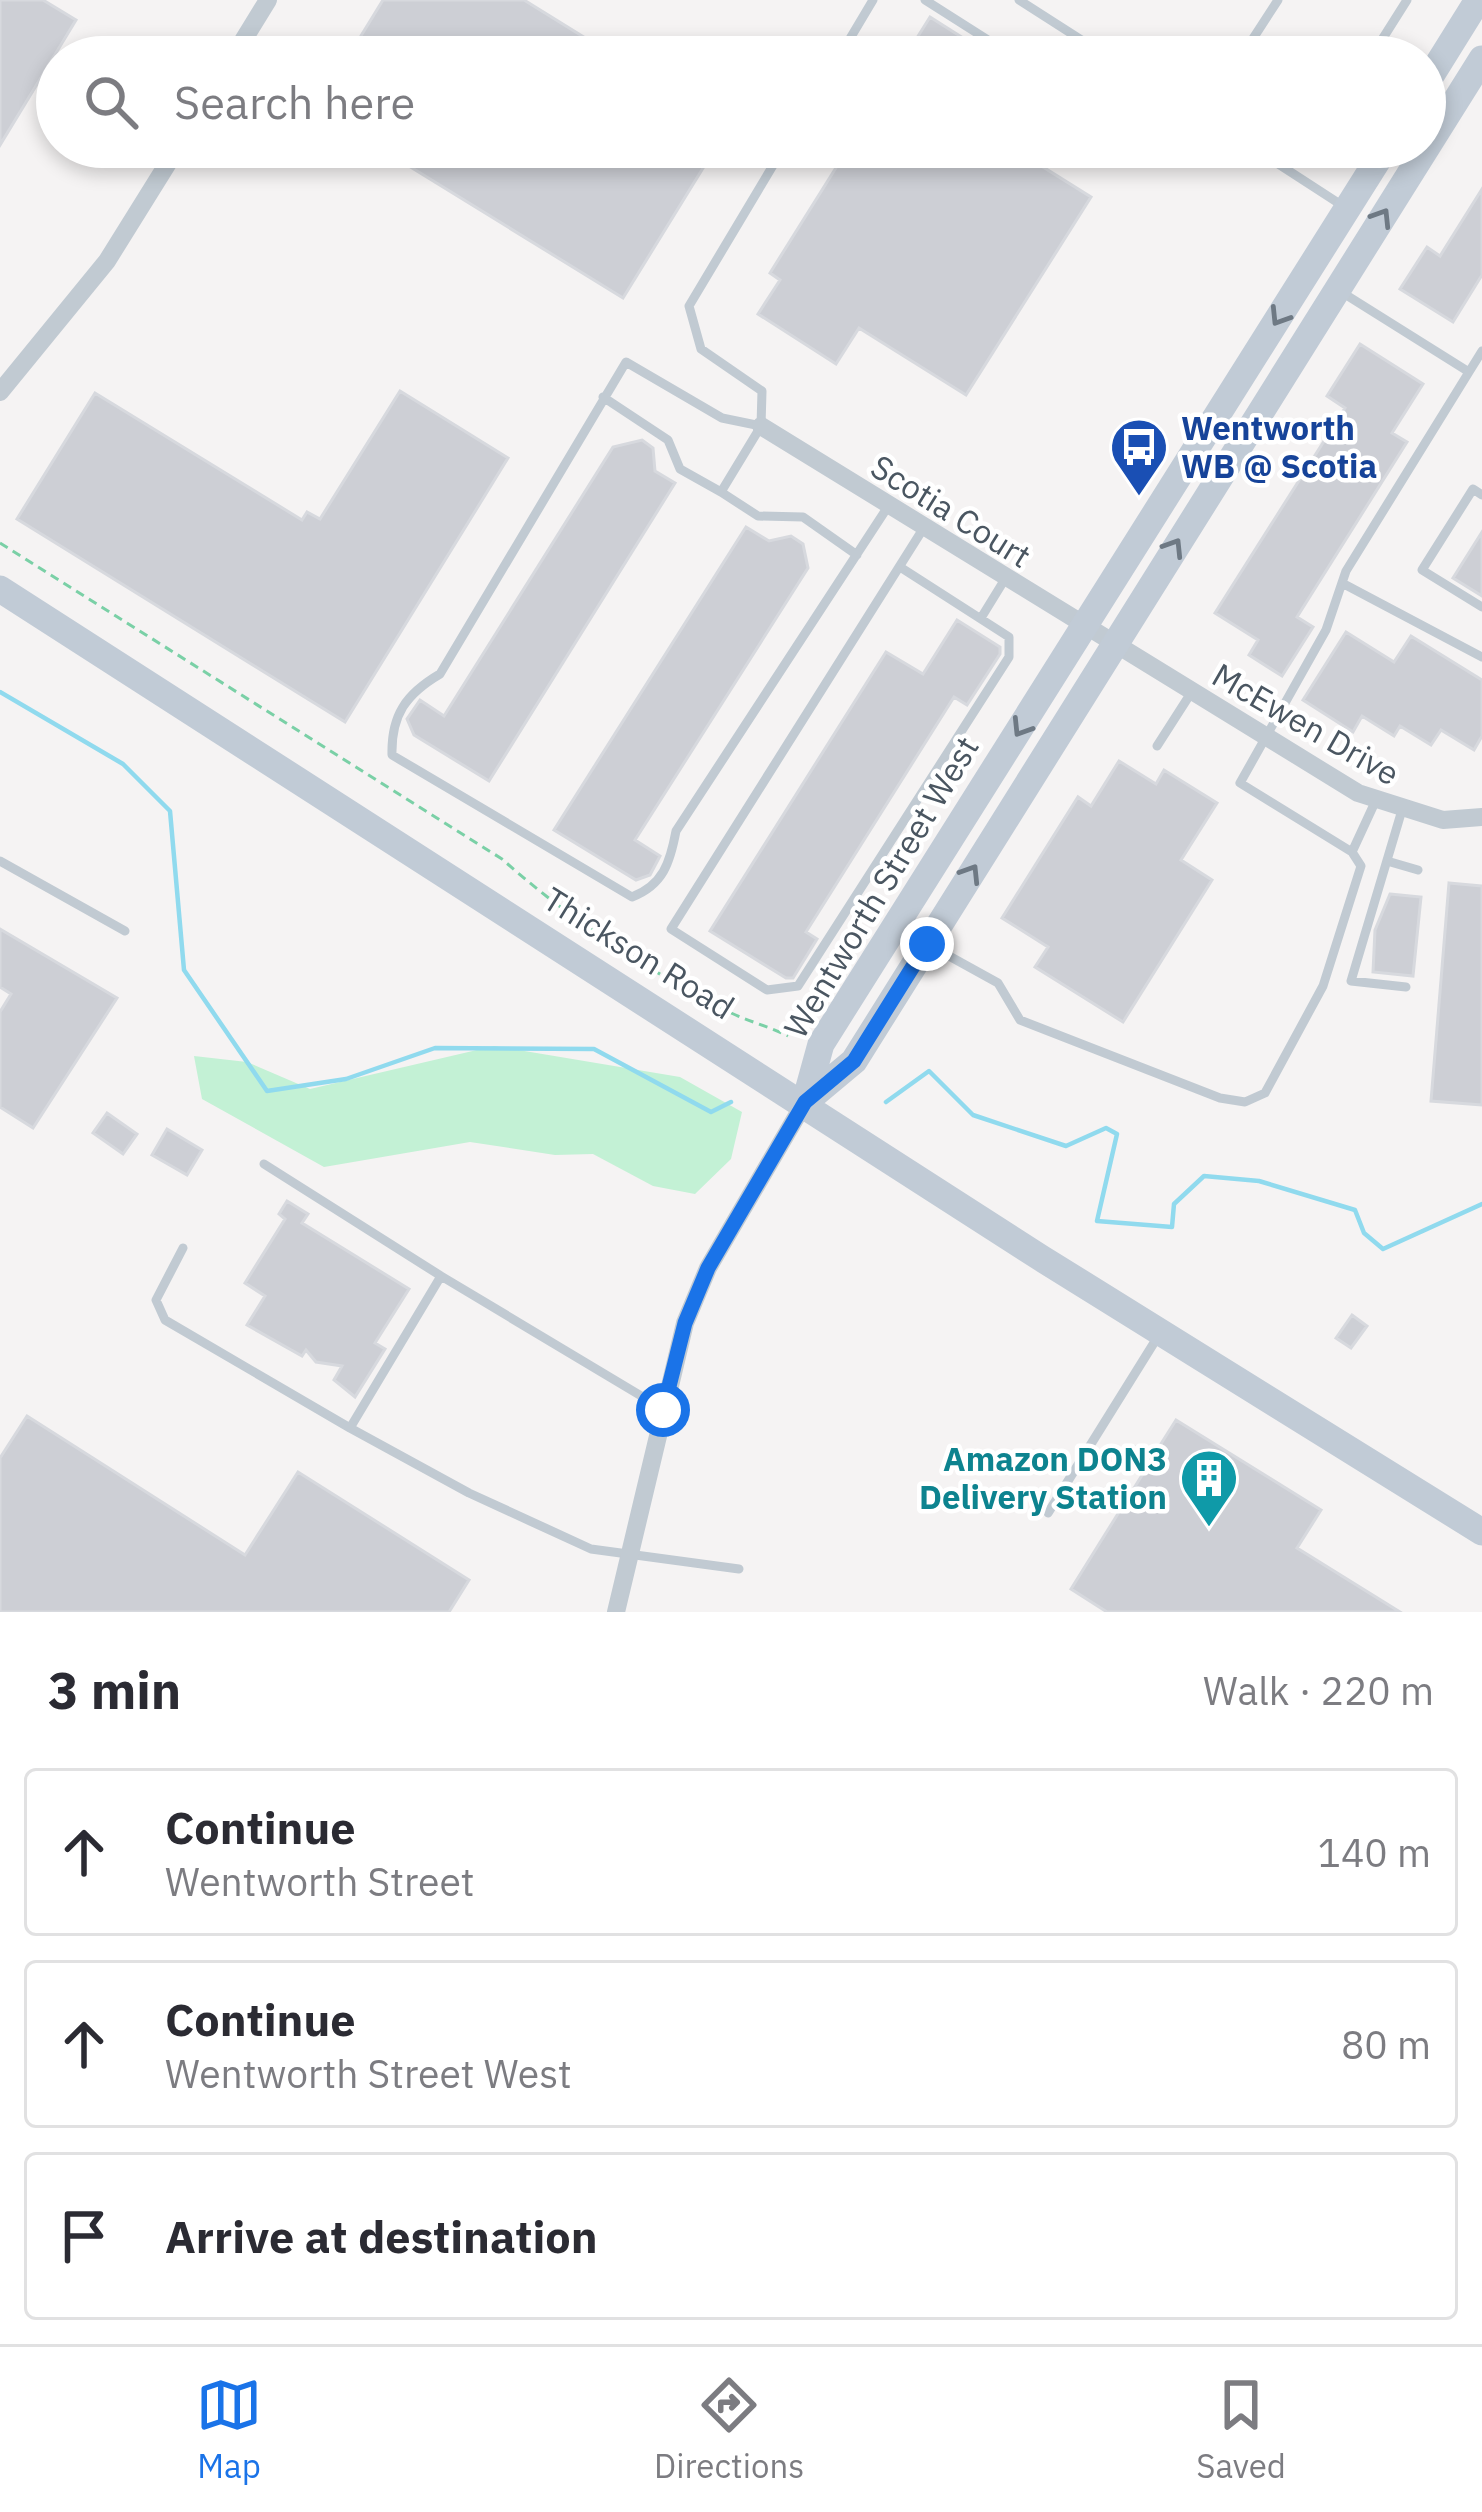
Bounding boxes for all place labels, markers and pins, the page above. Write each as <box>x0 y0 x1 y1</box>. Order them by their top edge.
place label: Wentworth WB @ Scotia <box>1181 406 1377 487</box>
bus stop icon: Wentworth WB @ Scotia <box>1108 416 1170 498</box>
place label: Amazon DON3 Delivery Station <box>919 1437 1167 1518</box>
building icon: Amazon DON3 Delivery Station <box>1178 1447 1240 1529</box>

